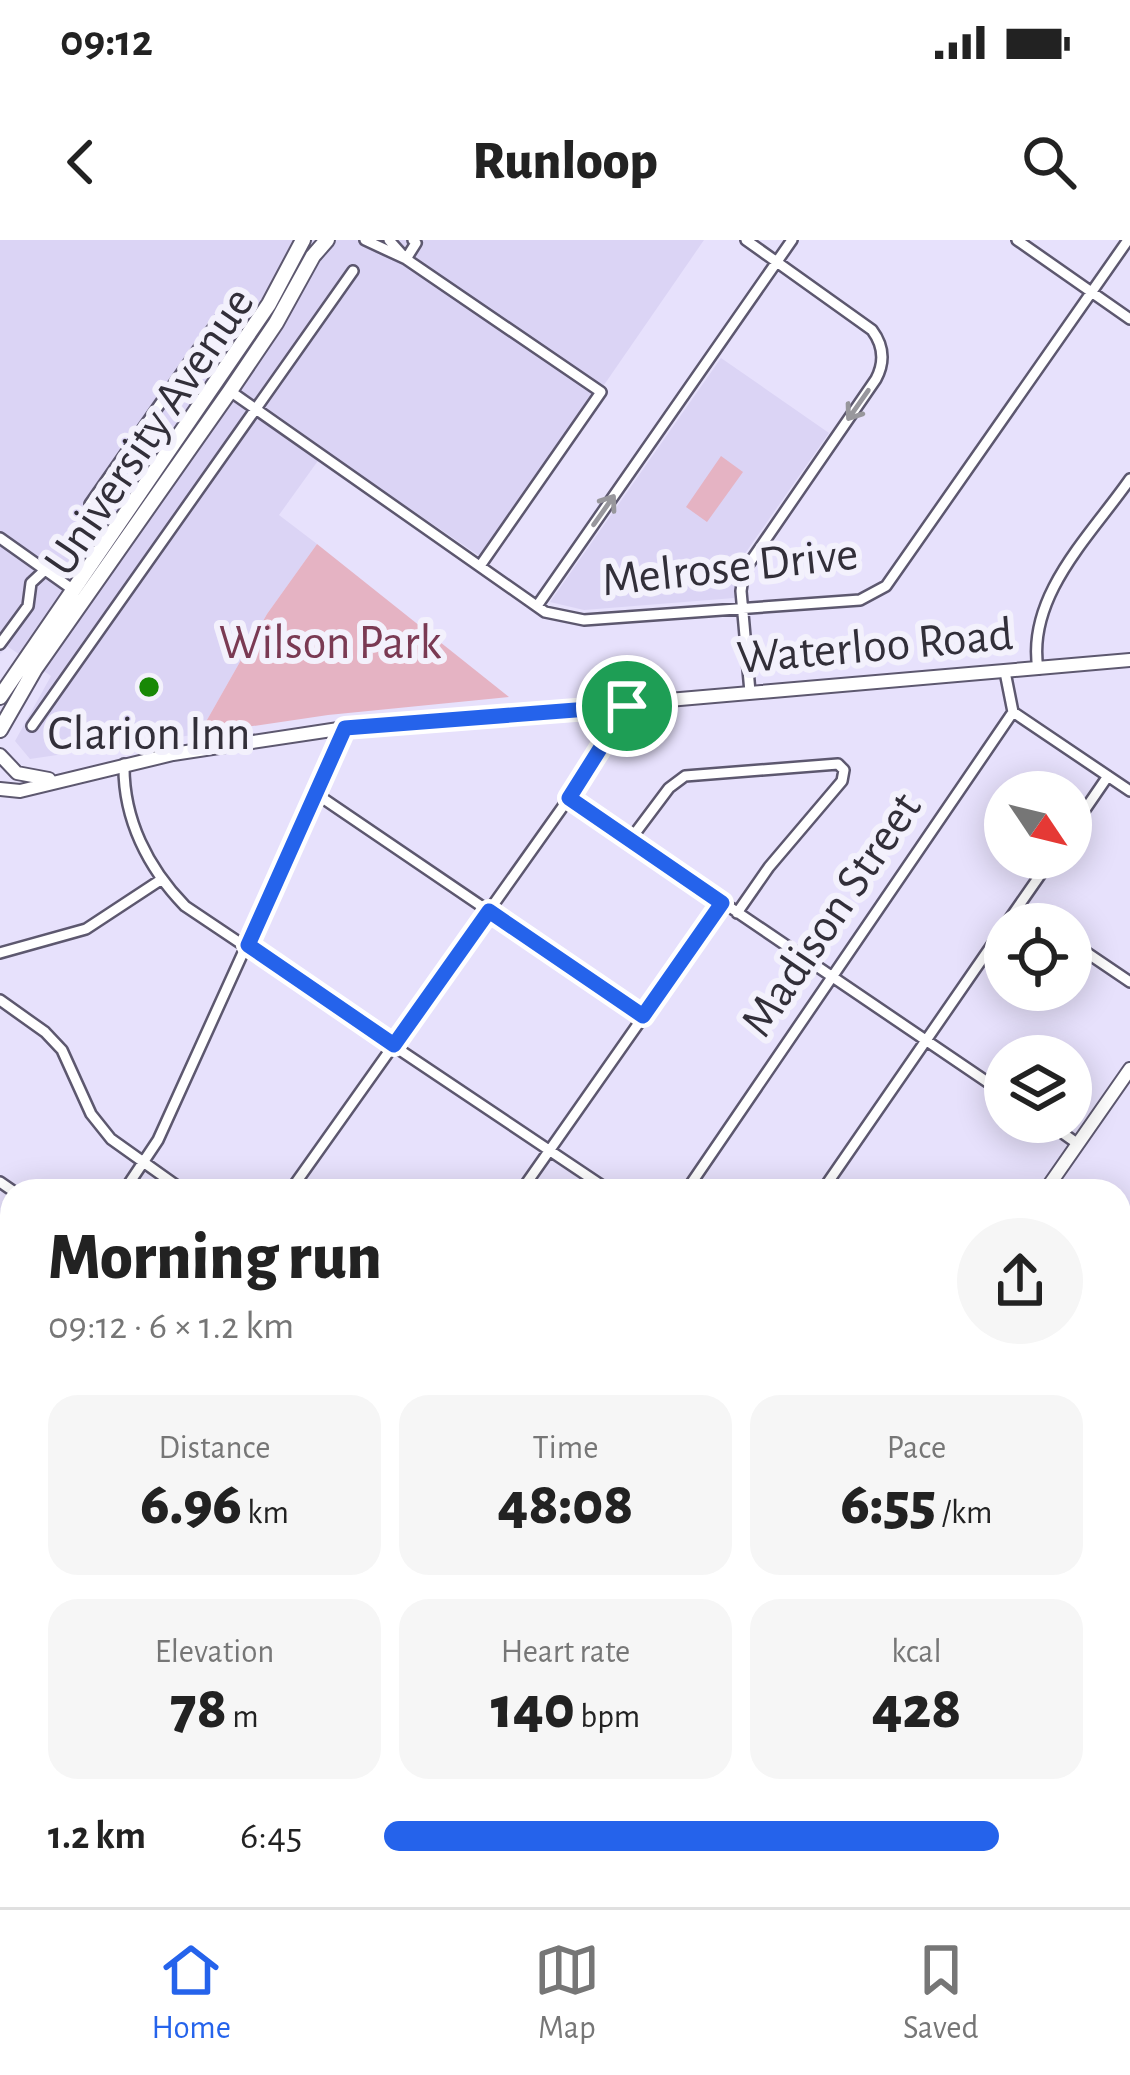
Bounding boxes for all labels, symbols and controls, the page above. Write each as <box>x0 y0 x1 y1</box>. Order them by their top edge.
text: 09:12 <box>60 19 153 64</box>
icon: back <box>48 129 114 195</box>
icon: search <box>1016 129 1082 195</box>
text: Runloop <box>472 135 658 189</box>
street label: University Avenue <box>36 279 264 585</box>
one-way arrow <box>846 388 871 421</box>
one-way arrow <box>590 494 616 527</box>
street label: Melrose Drive <box>599 531 861 605</box>
street label: Waterloo Road <box>735 611 1015 683</box>
park label: Wilson Park <box>219 620 441 668</box>
pin <box>576 655 678 757</box>
icon: arrive <box>594 673 660 739</box>
marker: Clarion Inn <box>136 674 162 700</box>
place label: Clarion Inn <box>48 711 250 759</box>
north arrow <box>984 771 1092 879</box>
map controls <box>984 771 1092 1143</box>
street label: Madison Street <box>733 784 931 1046</box>
button: locate <box>984 903 1092 1011</box>
button: layers <box>984 1035 1092 1143</box>
button: share <box>957 1218 1083 1344</box>
text: Morning run <box>48 1225 382 1291</box>
text: 09:12 · 6 × 1.2 km <box>48 1307 294 1346</box>
text: Distance <box>159 1432 270 1465</box>
text: Time <box>533 1432 598 1465</box>
text: Pace <box>887 1432 946 1465</box>
text: 6.96 <box>140 1475 242 1535</box>
text: 48:08 <box>498 1475 633 1535</box>
text: 6:55 <box>841 1475 936 1535</box>
text: km <box>242 1497 289 1530</box>
text: /km <box>936 1497 992 1530</box>
text: Elevation <box>155 1636 274 1669</box>
text: Heart rate <box>501 1636 630 1669</box>
text: kcal <box>891 1636 942 1669</box>
text: 78 <box>170 1679 227 1739</box>
text: 140 <box>491 1679 575 1739</box>
text: 428 <box>872 1679 961 1739</box>
text: m <box>227 1701 259 1734</box>
text: bpm <box>575 1701 640 1734</box>
text: 1.2 km <box>48 1817 146 1856</box>
text: 6:45 <box>240 1817 302 1856</box>
tab: Home <box>152 1937 231 2049</box>
tab: Map <box>534 1937 600 2049</box>
tab: Saved <box>903 1937 978 2049</box>

